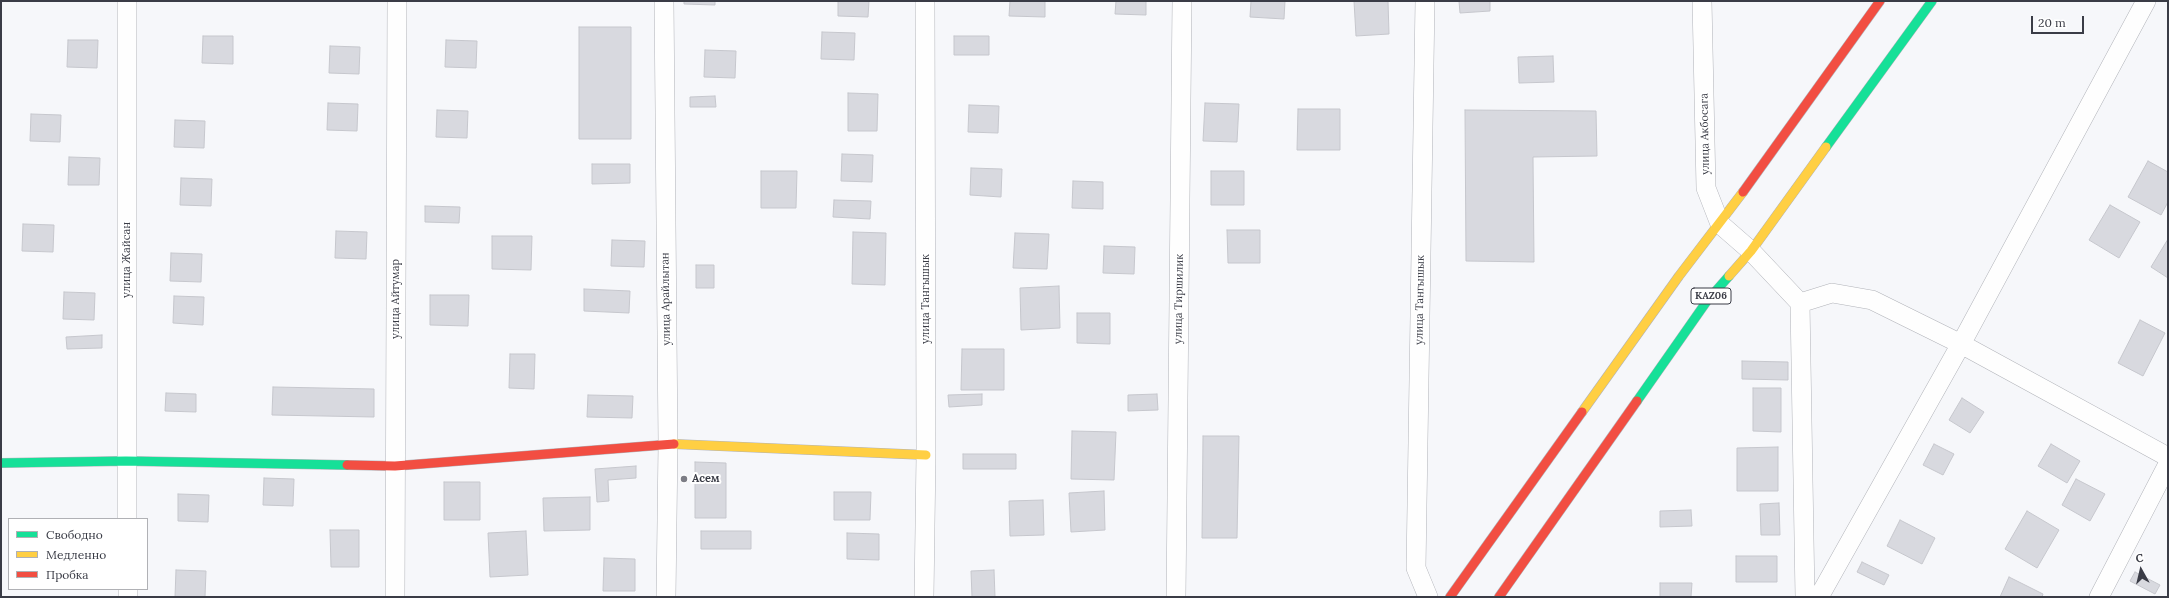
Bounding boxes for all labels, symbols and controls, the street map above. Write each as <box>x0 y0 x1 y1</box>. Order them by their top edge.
scale bar <box>2033 8 2086 34</box>
text: 20 m <box>2038 15 2066 30</box>
street label: улица Акбосага <box>1698 93 1712 175</box>
street label: улица Жайсан <box>120 222 134 298</box>
street label: улица Арайлытан <box>659 252 673 346</box>
street label: улица Тангышык <box>919 254 933 344</box>
street label: улица Тиршилик <box>1172 254 1186 344</box>
street label: улица Тангышык <box>1413 255 1427 345</box>
street label: улица Айтумар <box>389 259 403 339</box>
road number: KАZ06 <box>1691 288 1731 304</box>
place label: Асем <box>692 472 720 486</box>
marker: Асем <box>679 474 689 484</box>
legend <box>8 518 148 590</box>
text: Свободно <box>46 527 103 542</box>
text: Медленно <box>46 547 106 562</box>
north arrow <box>2121 550 2161 590</box>
text: С <box>2135 551 2144 566</box>
text: Пробка <box>46 567 88 582</box>

